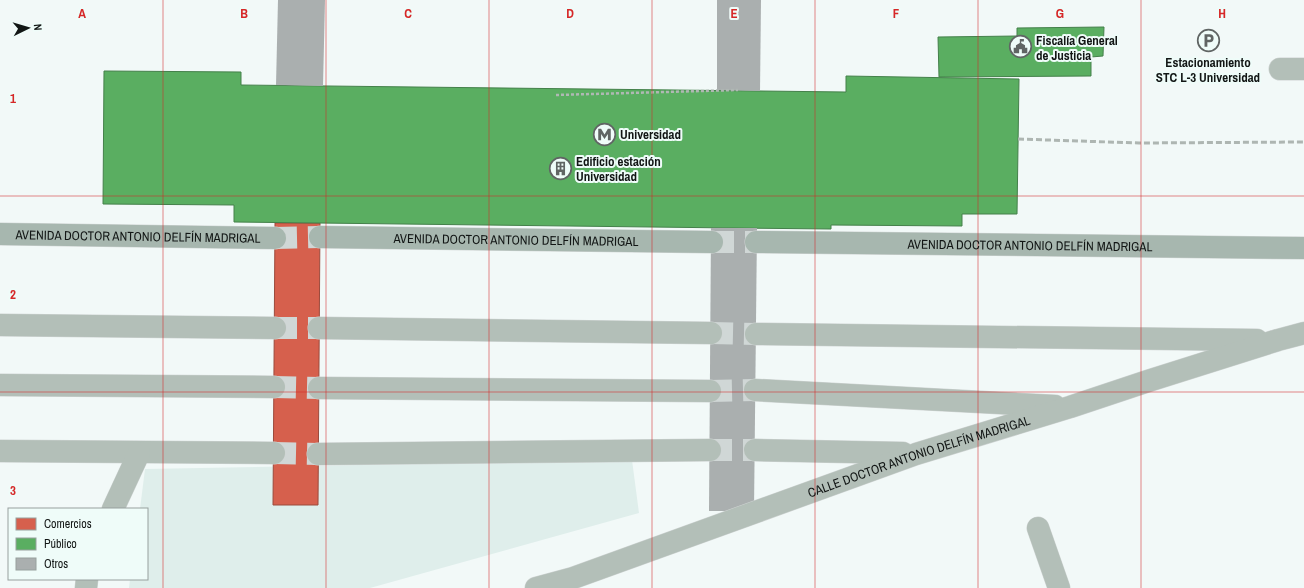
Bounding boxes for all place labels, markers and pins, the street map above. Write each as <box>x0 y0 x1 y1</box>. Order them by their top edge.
parking icon: Estacionamiento STC L-3 Universidad <box>1195 27 1221 53</box>
place label: Fiscalía General de Justicia <box>1036 32 1118 64</box>
public building icon: Fiscalía General de Justicia <box>1008 34 1034 60</box>
place label: Estacionamiento STC L-3 Universidad <box>1156 54 1260 86</box>
metro station icon: Universidad <box>592 121 618 147</box>
place label: Universidad <box>620 126 681 143</box>
place label: Edificio estación Universidad <box>576 153 661 185</box>
building icon: Edificio estación Universidad <box>547 155 573 181</box>

